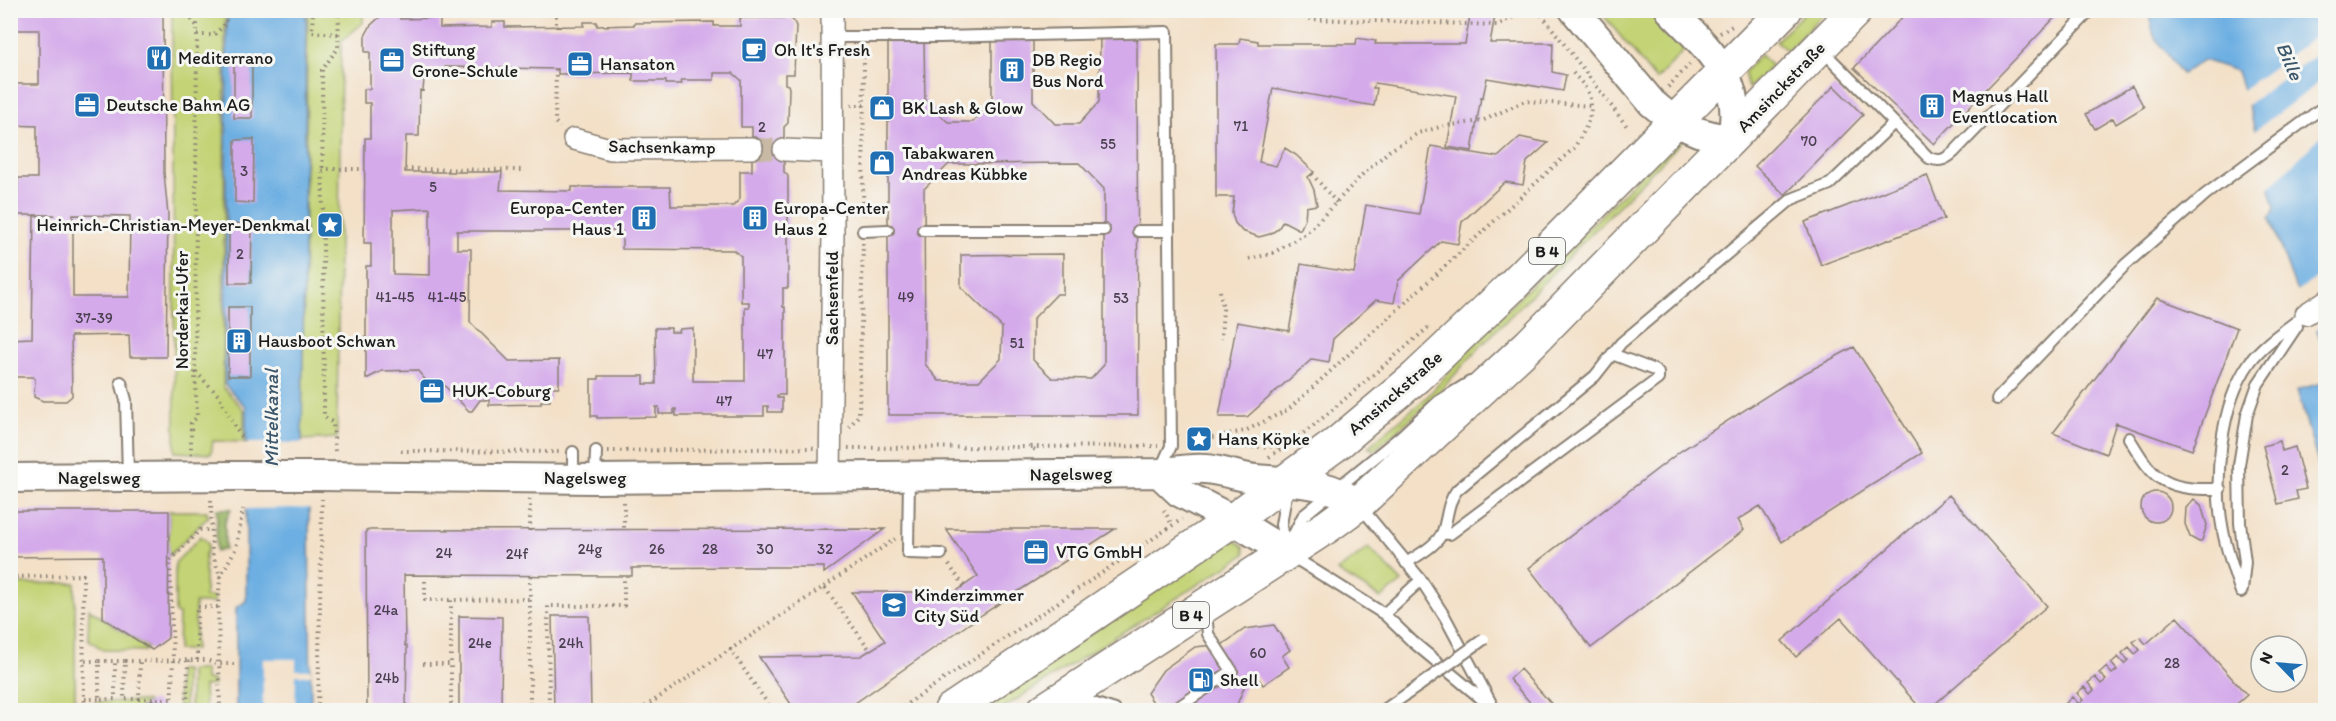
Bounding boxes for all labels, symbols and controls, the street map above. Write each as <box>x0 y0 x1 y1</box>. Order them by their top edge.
cafe icon: Oh It's Fresh <box>739 35 769 65</box>
street label: Amsinckstraße <box>1732 37 1830 137</box>
water label: Bille <box>2271 38 2309 85</box>
place label: Stiftung Grone-Schule <box>412 39 518 82</box>
place label: Oh It's Fresh <box>774 39 871 61</box>
restaurant icon: Mediterrano <box>144 43 174 73</box>
office icon: Stiftung Grone-Schule <box>377 45 407 75</box>
place label: Mediterrano <box>178 47 273 69</box>
office icon: Hansaton <box>565 49 595 79</box>
place label: DB Regio Bus Nord <box>1032 49 1104 92</box>
place label: Hansaton <box>600 53 675 75</box>
building icon: DB Regio Bus Nord <box>997 55 1027 85</box>
place label: Magnus Hall Eventlocation <box>1952 85 2057 128</box>
office icon: Deutsche Bahn AG <box>72 90 102 120</box>
building icon: Magnus Hall Eventlocation <box>1917 91 1947 121</box>
shop icon: BK Lash & Glow <box>867 93 897 123</box>
place label: Deutsche Bahn AG <box>106 94 250 116</box>
place label: BK Lash & Glow <box>902 97 1023 119</box>
house number: 71 <box>1234 117 1248 135</box>
house number: 2 <box>758 118 766 136</box>
house number: 70 <box>1801 132 1817 150</box>
street label: Sachsenkamp <box>608 135 716 159</box>
house number: 55 <box>1100 135 1116 153</box>
place label: Tabakwaren Andreas Kübbke <box>902 142 1028 185</box>
shop icon: Tabakwaren Andreas Kübbke <box>867 148 897 178</box>
house number: 3 <box>240 162 248 180</box>
house number: 5 <box>429 178 437 196</box>
place label: Europa-Center Haus 1 <box>510 197 624 240</box>
place label: Europa-Center Haus 2 <box>774 197 888 240</box>
building icon: Europa-Center Haus 1 <box>629 203 659 233</box>
building icon: Europa-Center Haus 2 <box>740 203 770 233</box>
place icon: Heinrich-Christian-Meyer-Denkmal <box>315 210 345 240</box>
place label: Heinrich-Christian-Meyer-Denkmal <box>37 214 310 236</box>
road number: B 4 <box>1529 238 1565 264</box>
house number: 2 <box>236 245 244 263</box>
street label: Norderkai-Ufer <box>171 250 193 369</box>
street label: Sachsenfeld <box>821 251 843 345</box>
house number: 41-45 <box>376 288 415 306</box>
house number: 41-45 <box>428 288 467 306</box>
house number: 49 <box>898 288 915 306</box>
house number: 53 <box>1113 289 1129 307</box>
house number: 37-39 <box>75 309 113 327</box>
building icon: Hausboot Schwan <box>224 326 254 356</box>
place label: Hausboot Schwan <box>258 330 396 352</box>
house number: 51 <box>1010 334 1024 352</box>
house number: 47 <box>757 345 774 363</box>
street label: Amsinckstraße <box>1343 346 1447 440</box>
water label: Mittelkanal <box>259 368 283 467</box>
office icon: HUK-Coburg <box>417 376 447 406</box>
place label: HUK-Coburg <box>452 380 552 402</box>
house number: 47 <box>716 392 733 410</box>
place icon: Hans Köpke <box>1184 424 1214 454</box>
place label: Hans Köpke <box>1218 428 1310 450</box>
house number: 2 <box>2281 461 2289 479</box>
street label: Nagelsweg <box>1030 462 1113 486</box>
street label: Nagelsweg <box>58 467 141 489</box>
street label: Nagelsweg <box>544 467 627 489</box>
office icon: VTG GmbH <box>1021 537 1051 567</box>
house number: 24g <box>578 540 603 558</box>
house number: 26 <box>649 540 665 558</box>
house number: 28 <box>702 540 718 558</box>
house number: 30 <box>756 540 774 558</box>
house number: 32 <box>817 540 833 558</box>
place label: VTG GmbH <box>1056 541 1143 563</box>
house number: 24 <box>436 544 452 562</box>
house number: 24f <box>506 545 529 563</box>
place label: Kinderzimmer City Süd <box>914 584 1025 627</box>
school or university icon: Kinderzimmer City Süd <box>879 590 909 620</box>
house number: 24a <box>374 601 399 619</box>
road number: B 4 <box>1173 602 1209 628</box>
house number: 24e <box>468 634 492 652</box>
house number: 24h <box>559 634 583 652</box>
north arrow <box>2249 634 2309 694</box>
house number: 60 <box>1249 644 1267 662</box>
text: N <box>2255 649 2277 667</box>
house number: 28 <box>2164 654 2180 672</box>
fuel station icon: Shell <box>1186 665 1216 695</box>
house number: 24b <box>375 669 400 687</box>
place label: Shell <box>1220 669 1259 691</box>

